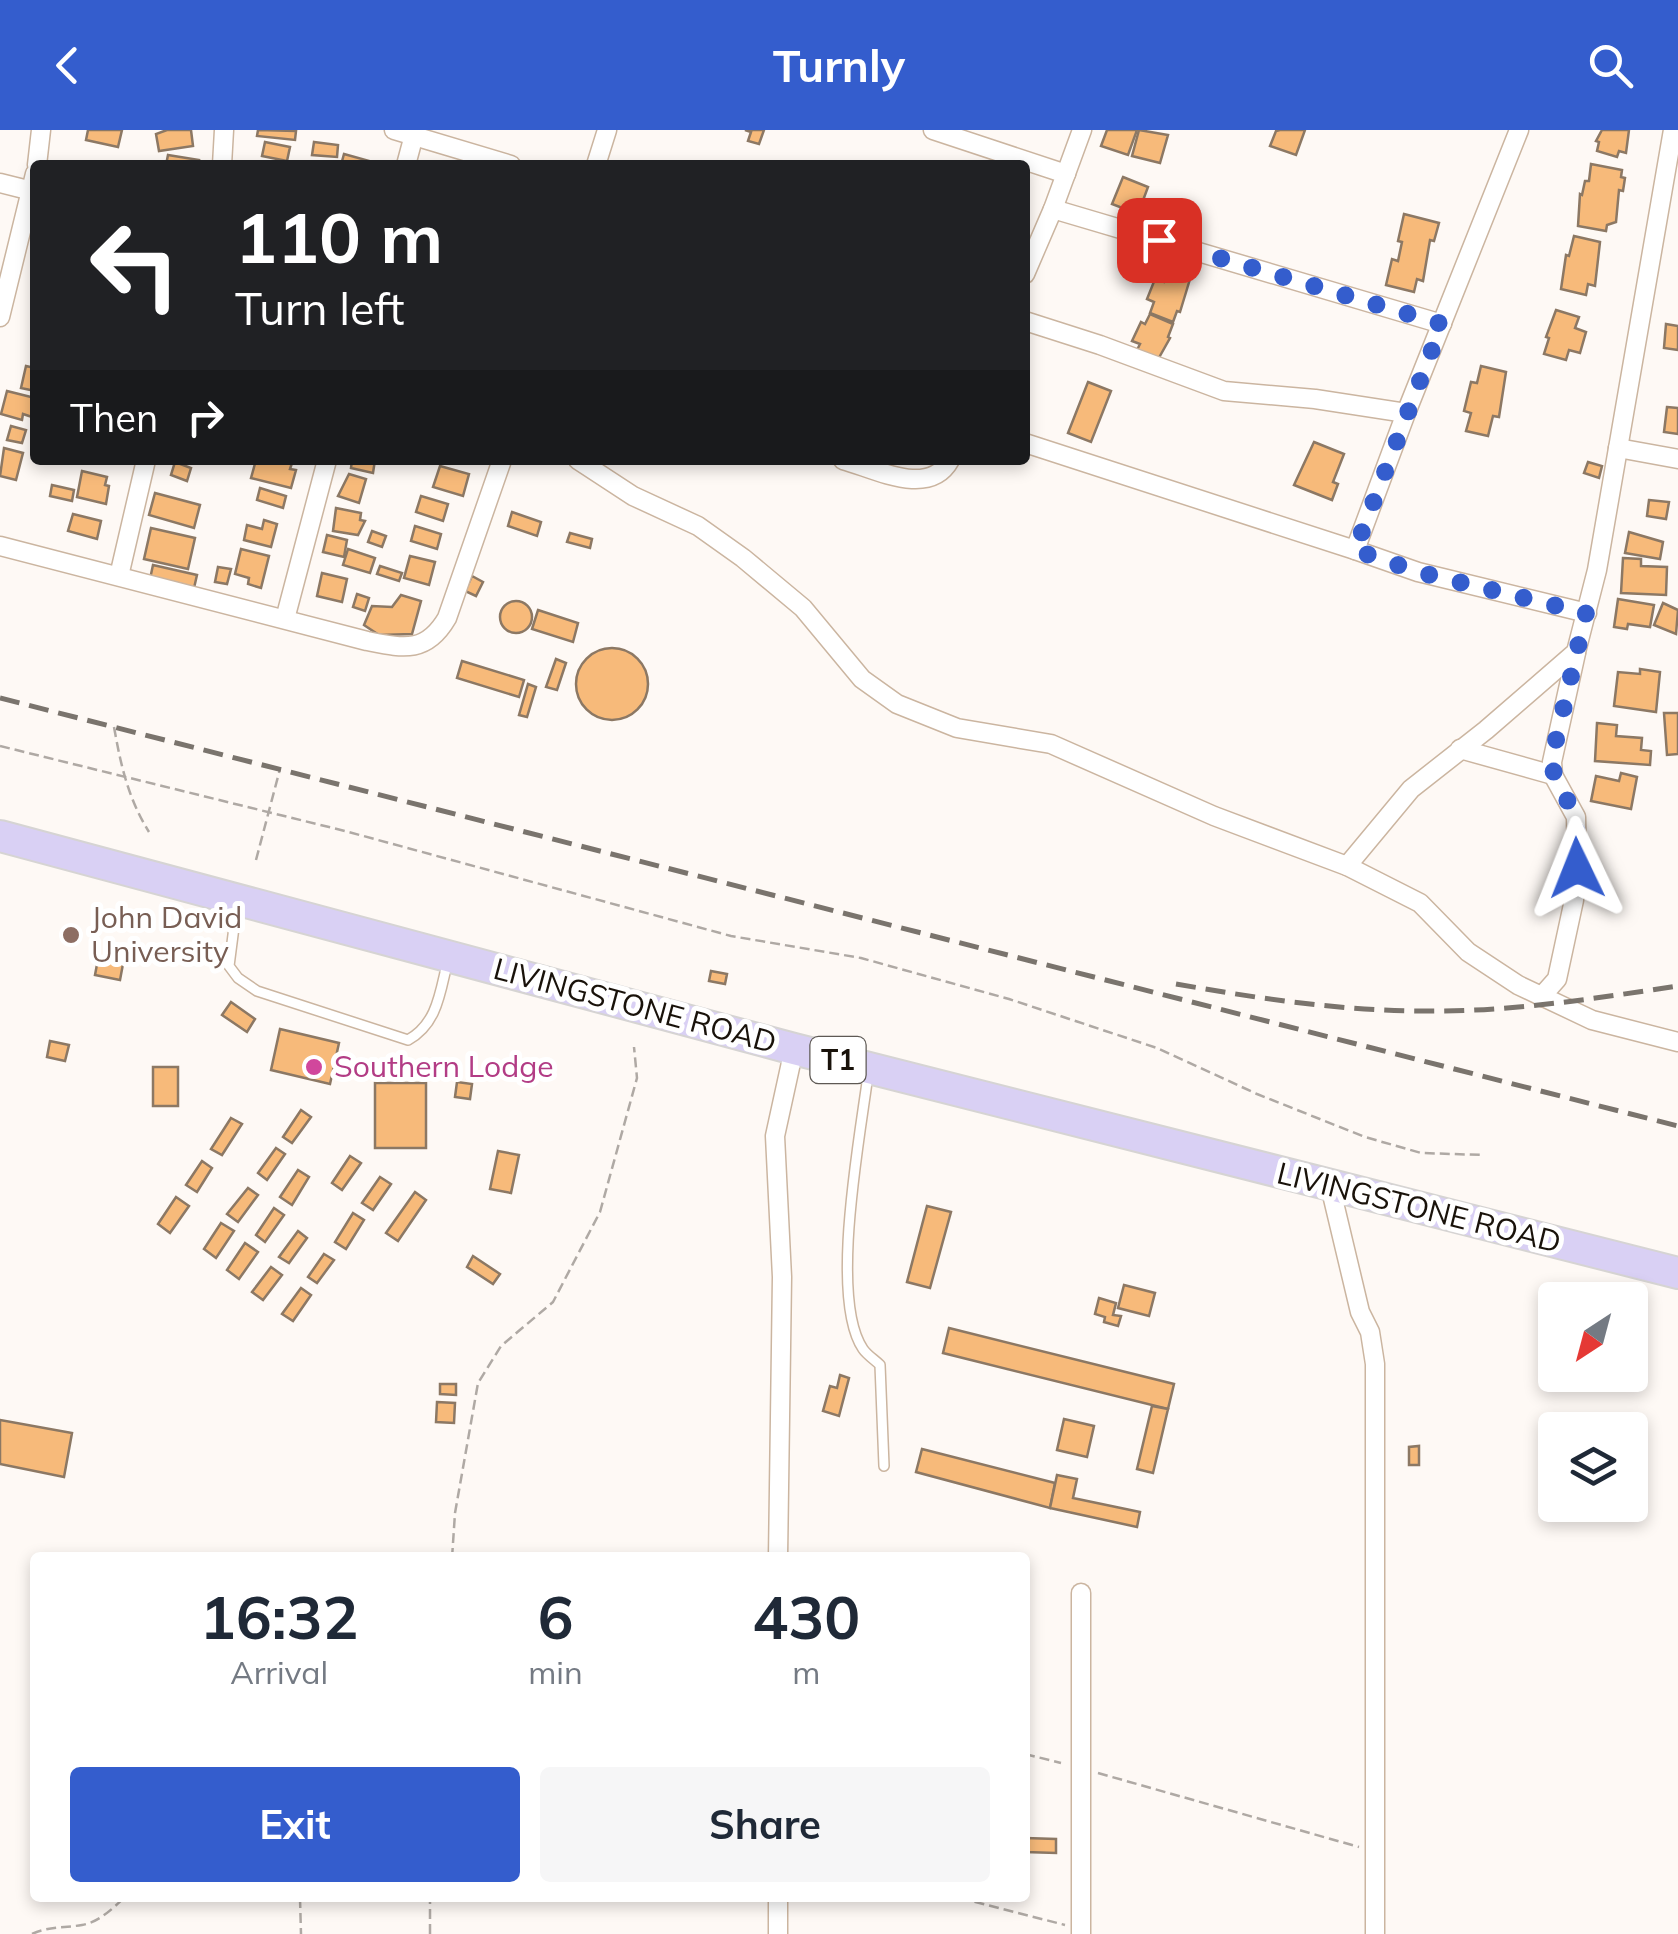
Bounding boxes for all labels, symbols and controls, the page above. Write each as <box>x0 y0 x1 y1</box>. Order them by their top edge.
text: Turnly <box>773 37 905 93</box>
icon: back <box>40 38 95 93</box>
icon: search <box>1583 38 1638 93</box>
text: 110 m <box>235 193 443 281</box>
pin <box>1117 198 1202 283</box>
icon: left <box>70 200 200 330</box>
icon: arrive <box>1132 213 1187 268</box>
text: Turn left <box>235 280 404 336</box>
icon: right <box>178 390 233 445</box>
text: Then <box>70 394 158 442</box>
position arrow <box>1525 816 1629 920</box>
place label: John David University <box>91 898 242 970</box>
marker: John David University <box>60 924 82 946</box>
street label: LIVINGSTONE ROAD <box>490 949 781 1061</box>
road number: T1 <box>810 1037 866 1083</box>
place label: Southern Lodge <box>334 1047 554 1085</box>
marker: Southern Lodge <box>303 1056 325 1078</box>
street label: LIVINGSTONE ROAD <box>1273 1153 1565 1261</box>
north arrow <box>1538 1282 1648 1392</box>
map controls <box>1538 1282 1648 1522</box>
button: layers <box>1538 1412 1648 1522</box>
text: 16:32 <box>200 1579 359 1654</box>
text: 6 <box>537 1579 573 1654</box>
text: 430 <box>752 1579 860 1654</box>
text: Arrival <box>230 1652 328 1692</box>
text: min <box>528 1652 583 1692</box>
text: m <box>792 1652 820 1692</box>
button: Exit <box>70 1767 520 1882</box>
button: Share <box>540 1767 990 1882</box>

